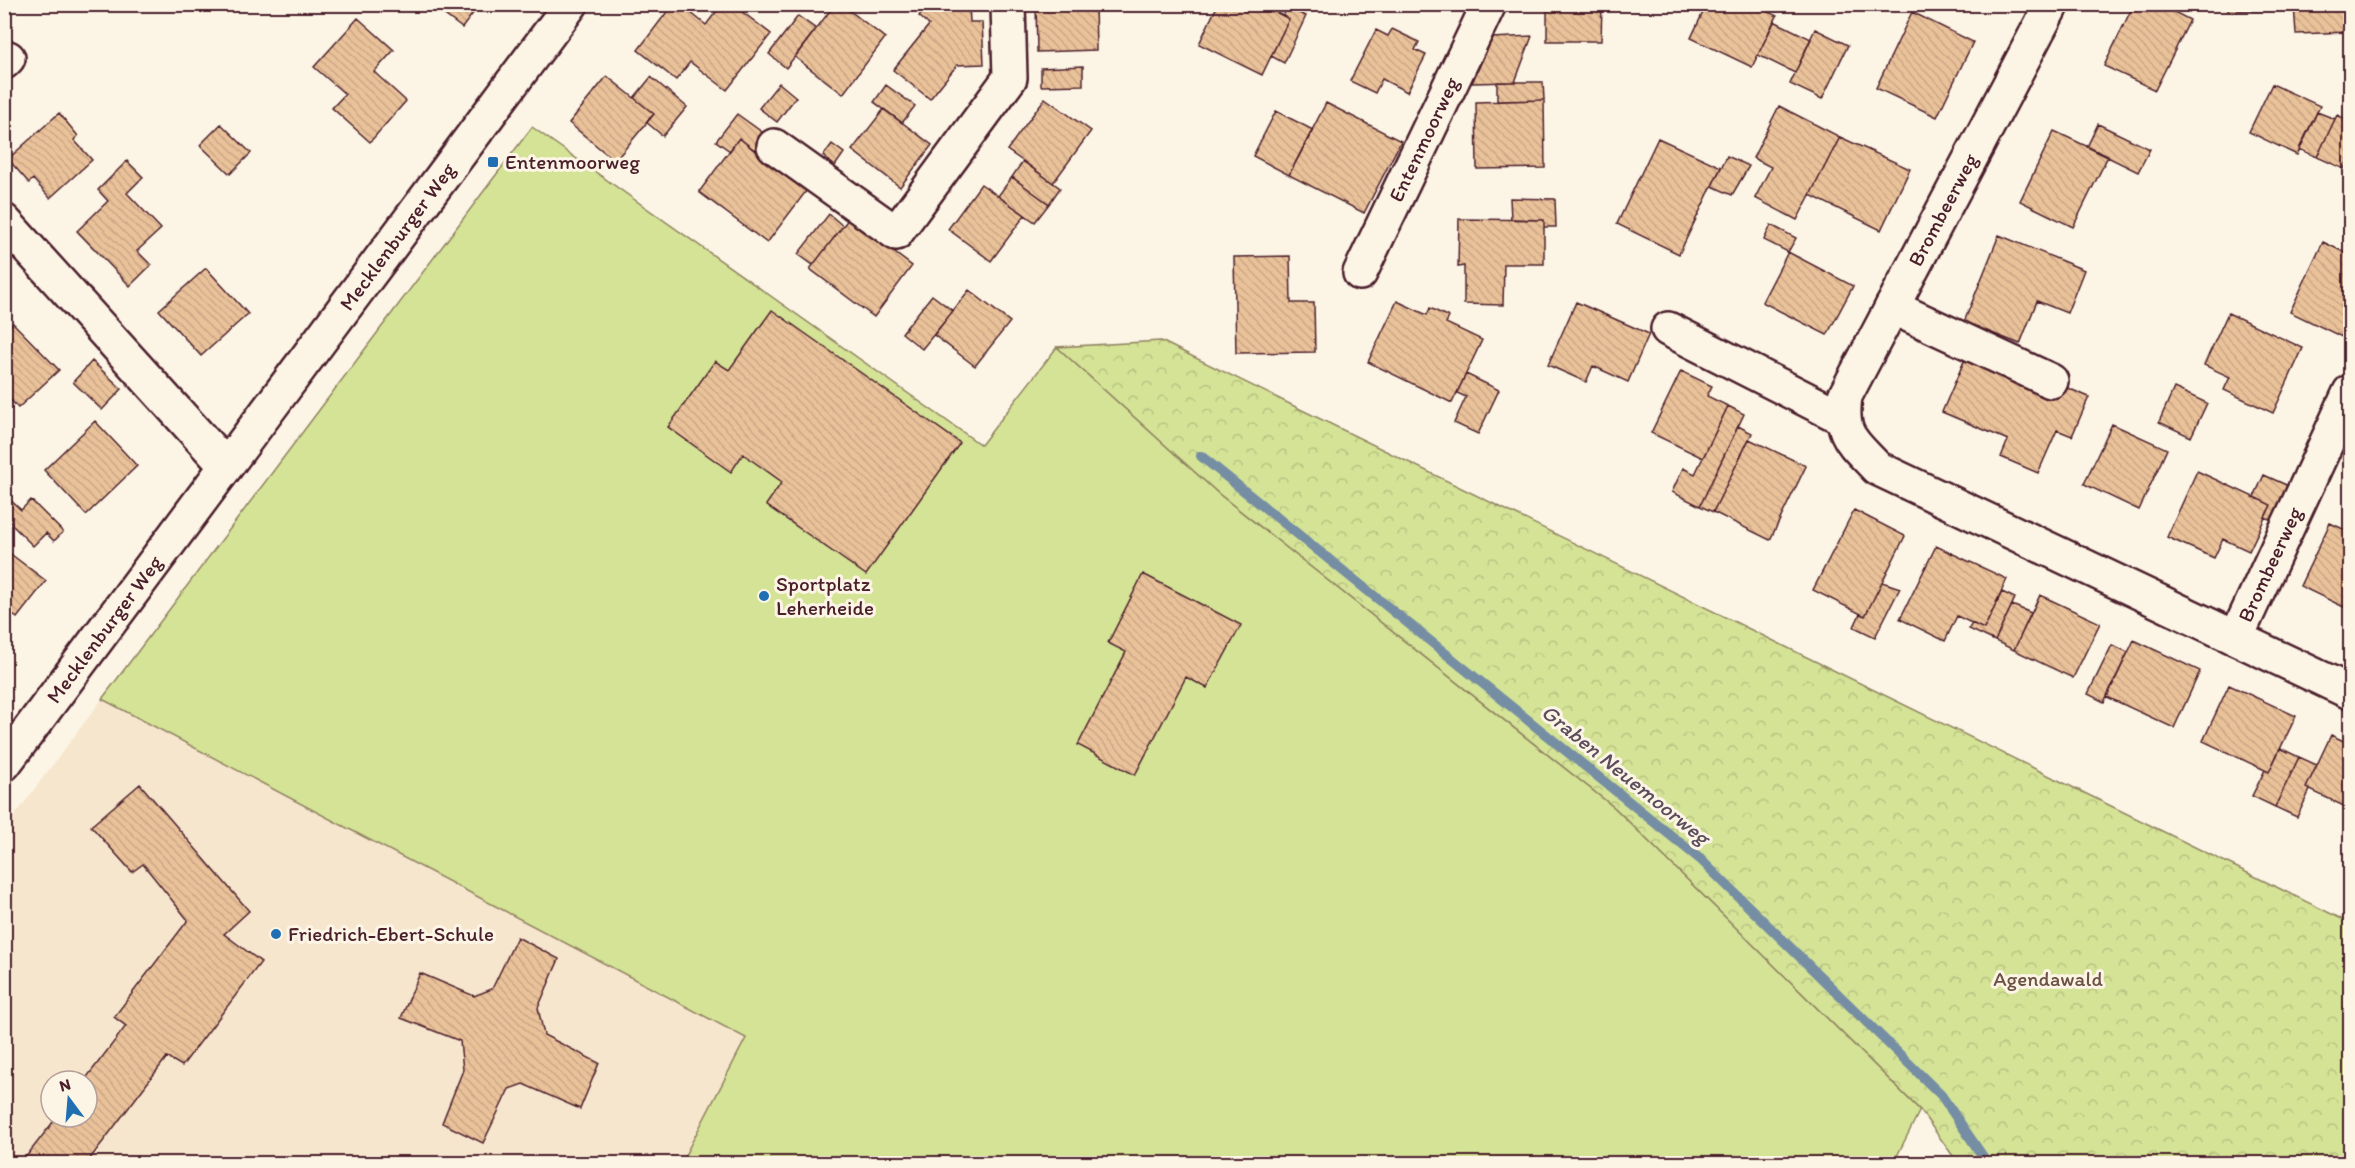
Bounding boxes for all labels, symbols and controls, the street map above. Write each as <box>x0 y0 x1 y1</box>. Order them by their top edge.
street label: Entenmoorweg <box>1383 73 1464 206</box>
place label: Entenmoorweg <box>505 149 640 174</box>
street label: Brombeerweg <box>1902 149 1983 270</box>
marker: Entenmoorweg <box>486 155 500 169</box>
street label: Mecklenburger Weg <box>334 157 460 315</box>
street label: Brombeerweg <box>2232 503 2307 626</box>
street label: Mecklenburger Weg <box>41 550 167 708</box>
place label: Sportplatz Leherheide <box>776 571 874 620</box>
marker: Sportplatz Leherheide <box>757 589 771 603</box>
water label: Graben Neuemoorweg <box>1536 698 1717 852</box>
place label: Friedrich-Ebert-Schule <box>288 921 494 946</box>
marker: Friedrich-Ebert-Schule <box>269 927 283 941</box>
park label: Agendawald <box>1993 966 2103 991</box>
north arrow <box>39 1069 99 1129</box>
text: N <box>57 1074 73 1096</box>

